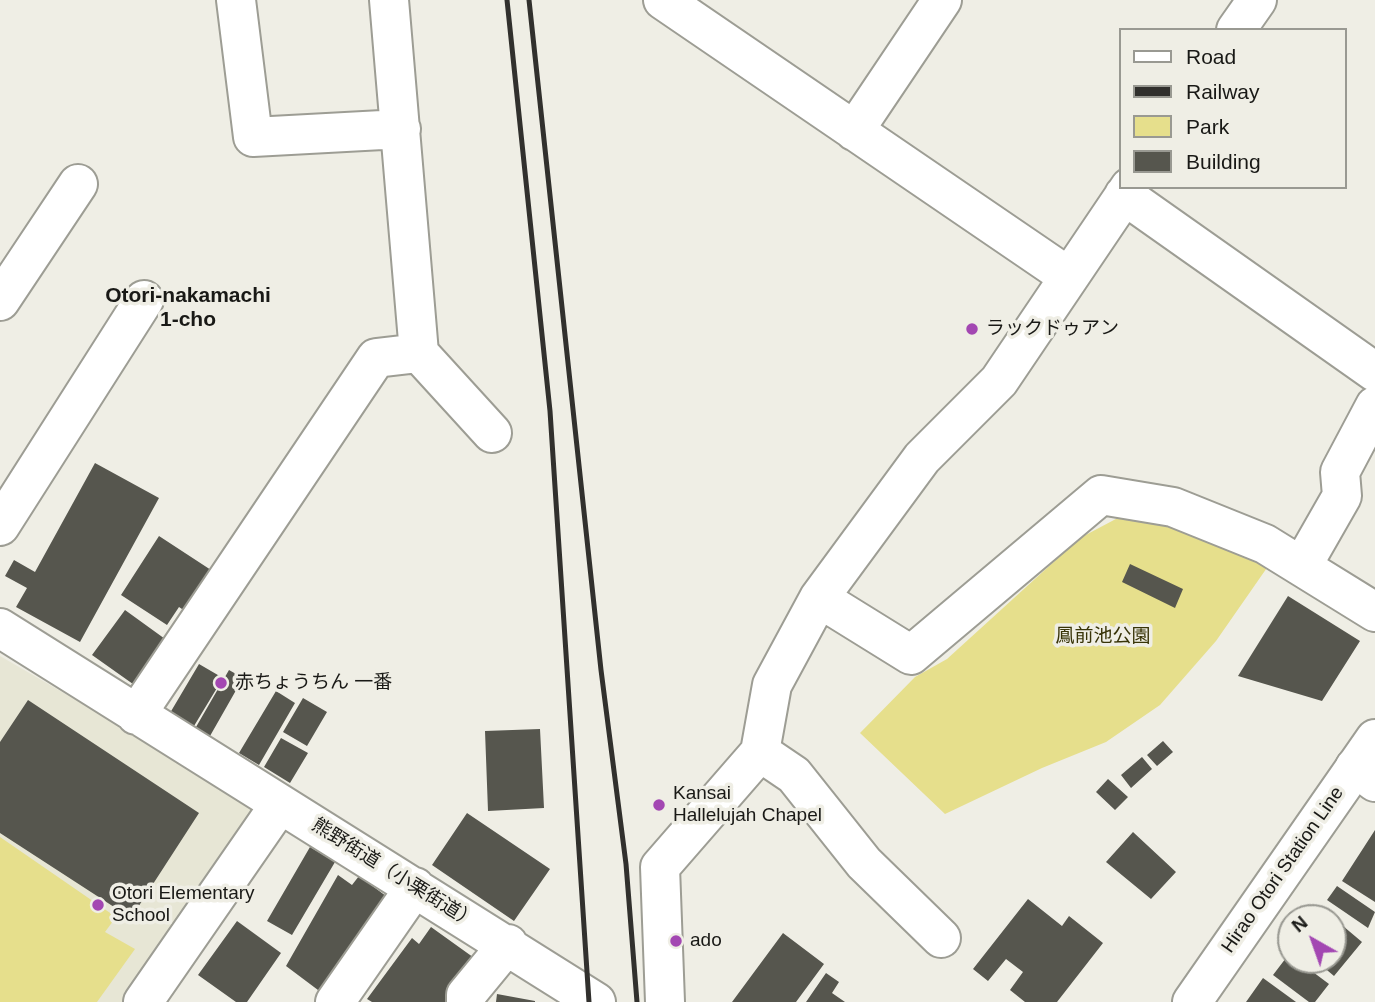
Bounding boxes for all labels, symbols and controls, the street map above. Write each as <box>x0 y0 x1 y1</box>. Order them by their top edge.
legend <box>1120 28 1347 189</box>
text: Road <box>1186 45 1236 68</box>
text: Railway <box>1186 80 1260 103</box>
text: Park <box>1186 115 1229 138</box>
text: Building <box>1186 150 1261 173</box>
district label: Otori-nakamachi 1-cho <box>105 283 271 333</box>
place label: ラックドゥアン <box>986 318 1119 340</box>
marker: ラックドゥアン <box>964 321 980 337</box>
park label: 鳳前池公園 <box>1056 626 1150 648</box>
place label: 赤ちょうちん 一番 <box>235 672 392 694</box>
marker: 赤ちょうちん 一番 <box>213 675 229 691</box>
place label: Kansai Hallelujah Chapel <box>673 783 822 827</box>
street label: Hirao Otori Station Line <box>1217 783 1349 957</box>
marker: Kansai Hallelujah Chapel <box>651 797 667 813</box>
street label: 熊野街道（小栗街道） <box>307 814 481 934</box>
place label: Otori Elementary School <box>112 883 255 927</box>
marker: Otori Elementary School <box>90 897 106 913</box>
north arrow <box>1277 904 1347 974</box>
text: N <box>1287 912 1311 937</box>
place label: ado <box>690 930 722 952</box>
marker: ado <box>668 933 684 949</box>

